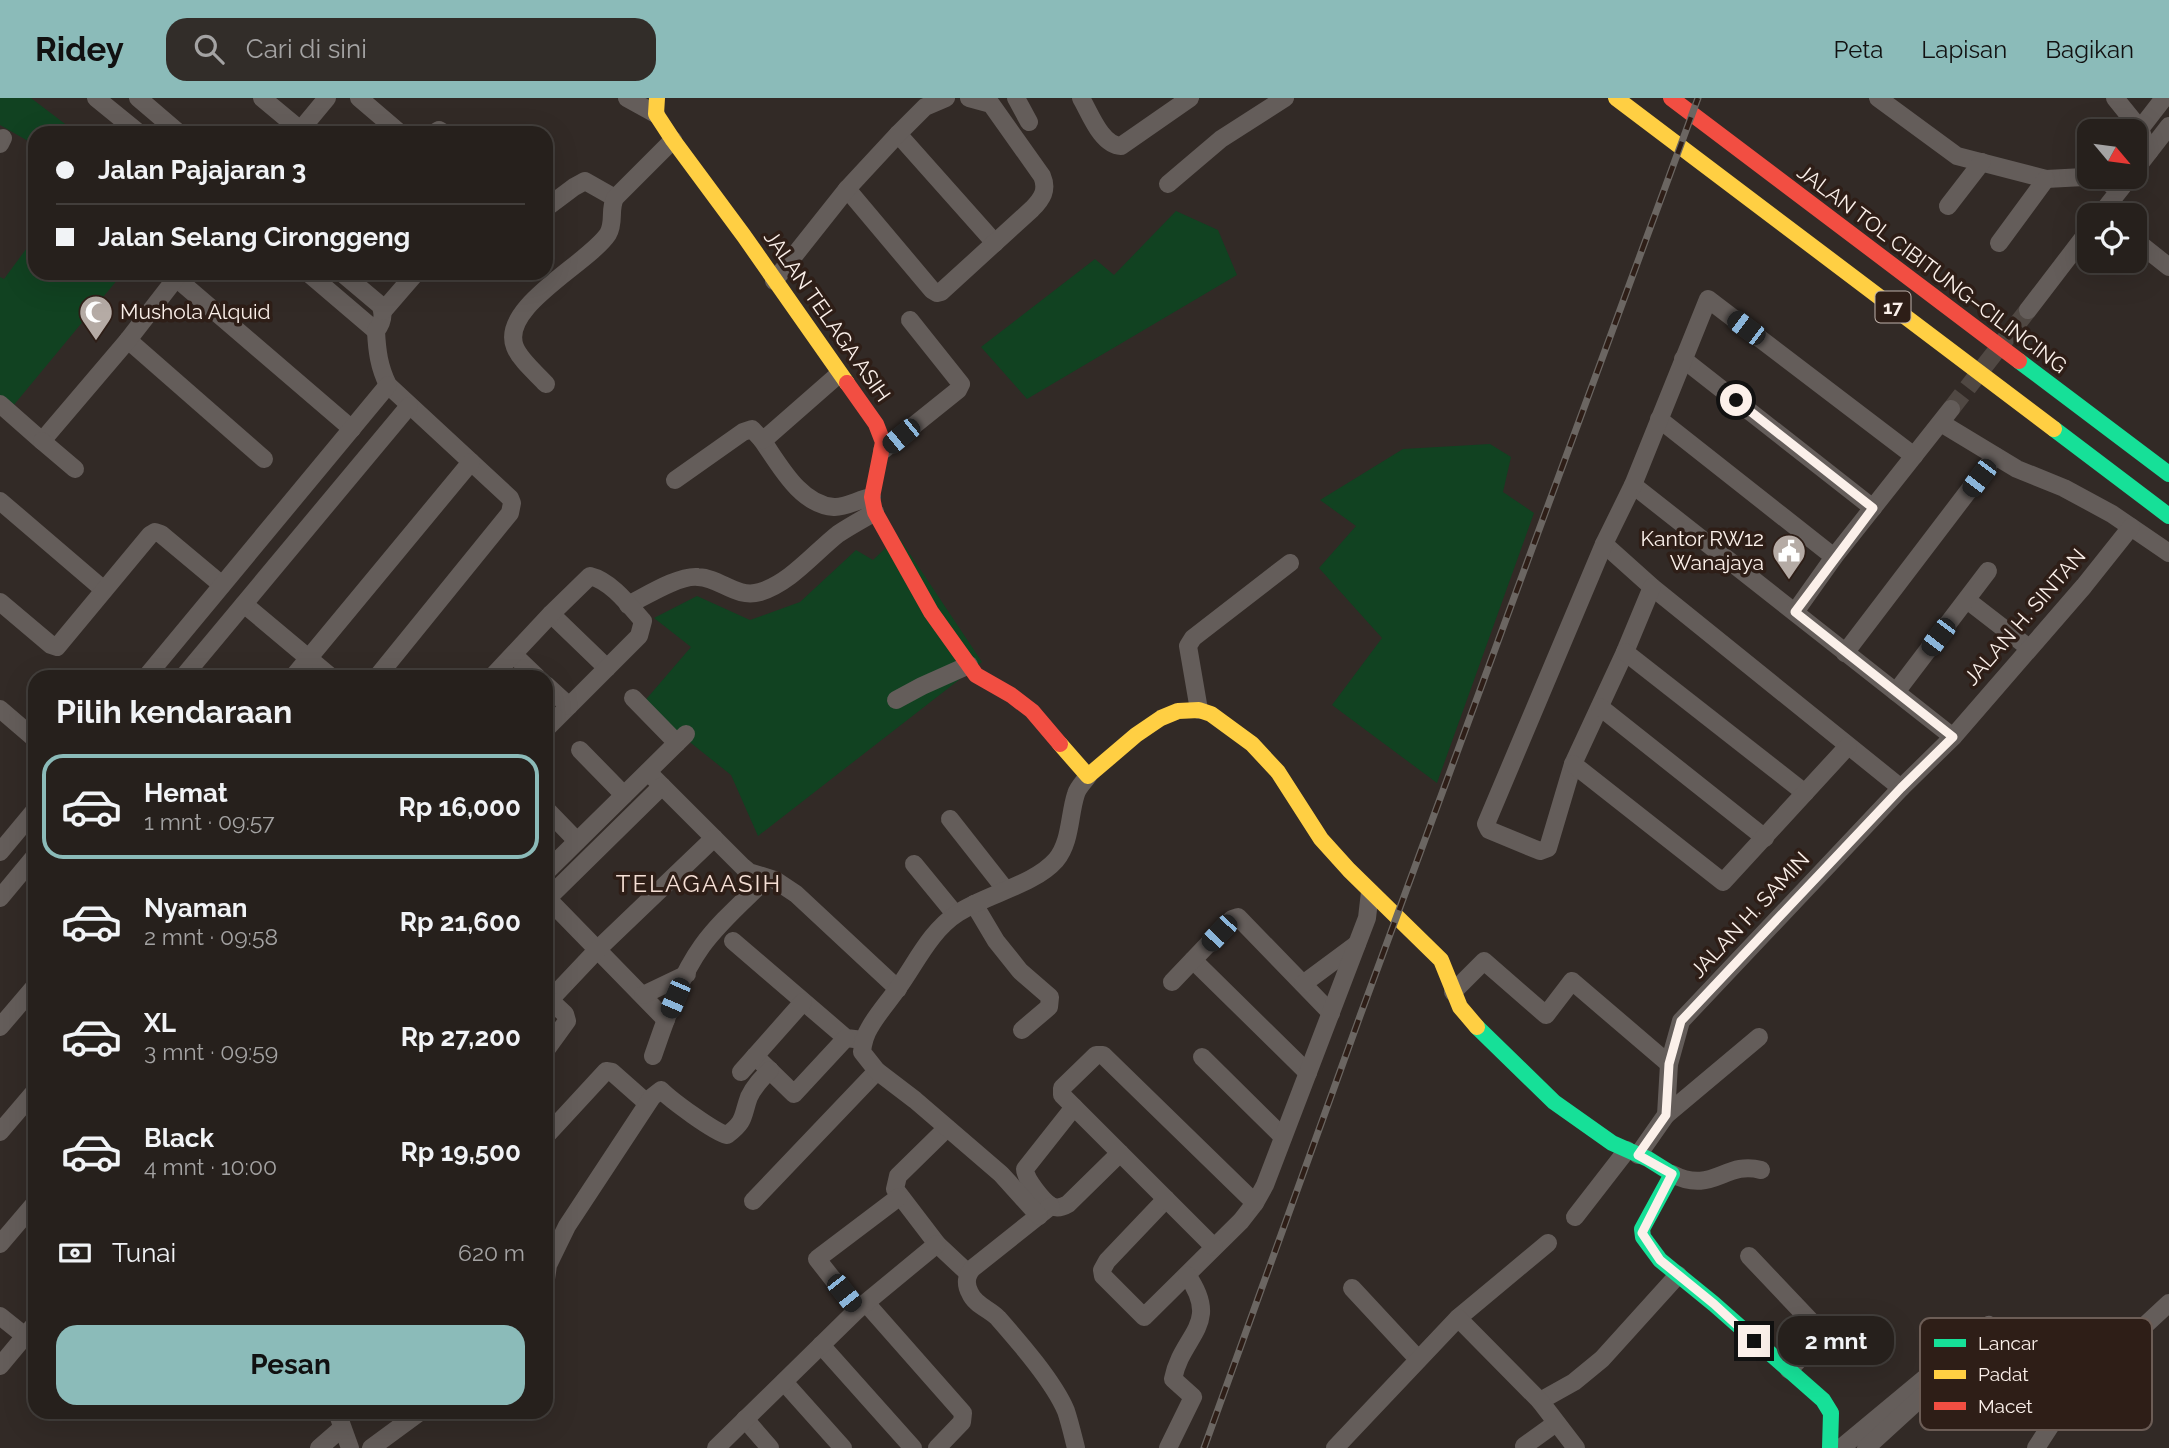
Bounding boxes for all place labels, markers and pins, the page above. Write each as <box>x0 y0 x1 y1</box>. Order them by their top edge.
mosque icon: Mushola Alquid <box>77 293 115 342</box>
place label: Mushola Alquid <box>120 299 271 324</box>
place label: Kantor RW12 Wanajaya <box>1641 526 1764 575</box>
public building icon: Kantor RW12 Wanajaya <box>1770 532 1808 581</box>

